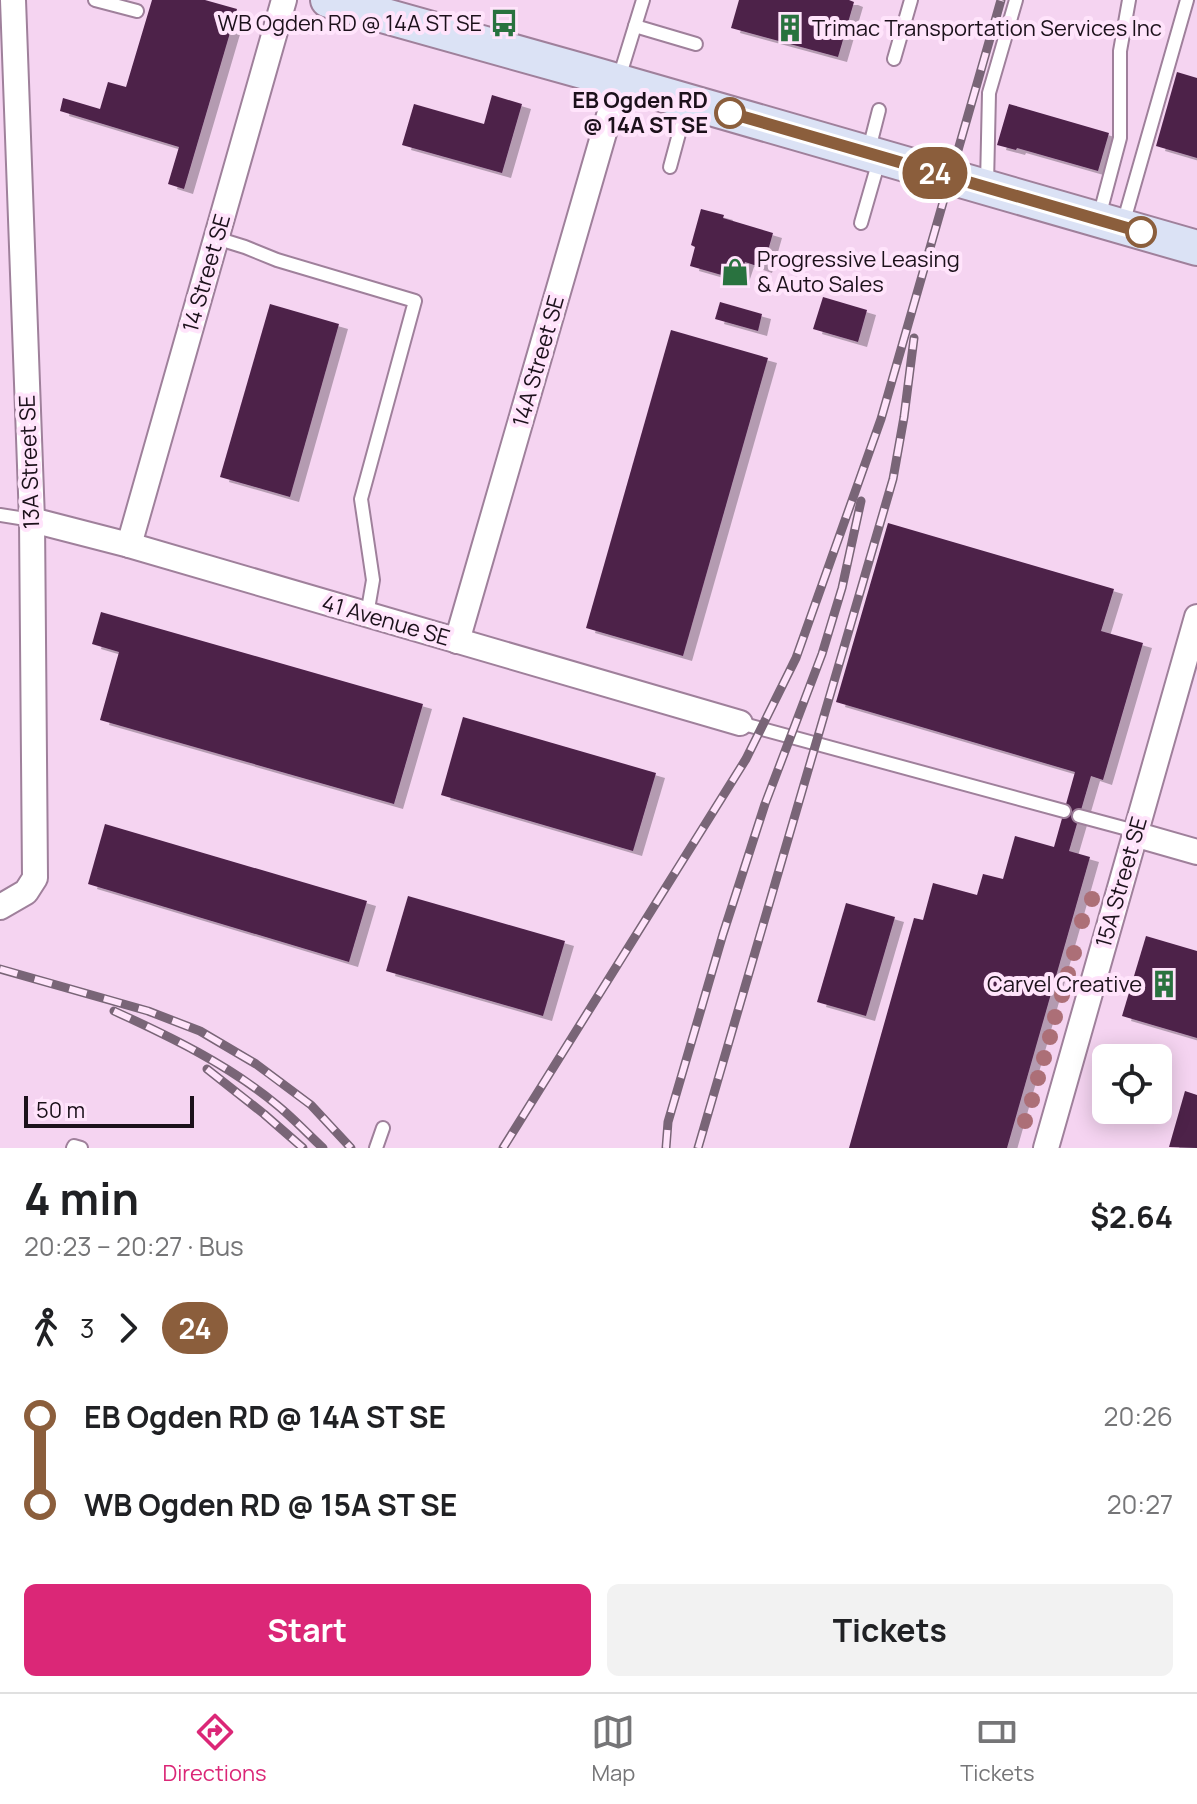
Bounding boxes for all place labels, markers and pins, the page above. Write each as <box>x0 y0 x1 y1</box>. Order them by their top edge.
place label: WB Ogden RD @ 14A ST SE <box>218 8 482 38</box>
bus stop icon: WB Ogden RD @ 14A ST SE <box>489 8 519 38</box>
building icon: Trimac Transportation Services Inc <box>775 13 805 43</box>
place label: Trimac Transportation Services Inc <box>812 13 1162 43</box>
place label: EB Ogden RD @ 14A ST SE <box>572 85 708 140</box>
marker: EB Ogden RD @ 14A ST SE <box>715 98 745 128</box>
unlabelled marker <box>1126 217 1156 247</box>
place label: Progressive Leasing & Auto Sales <box>757 244 960 299</box>
shop icon: Progressive Leasing & Auto Sales <box>720 257 750 287</box>
place label: Carvel Creative <box>987 969 1142 999</box>
building icon: Carvel Creative <box>1149 969 1179 999</box>

